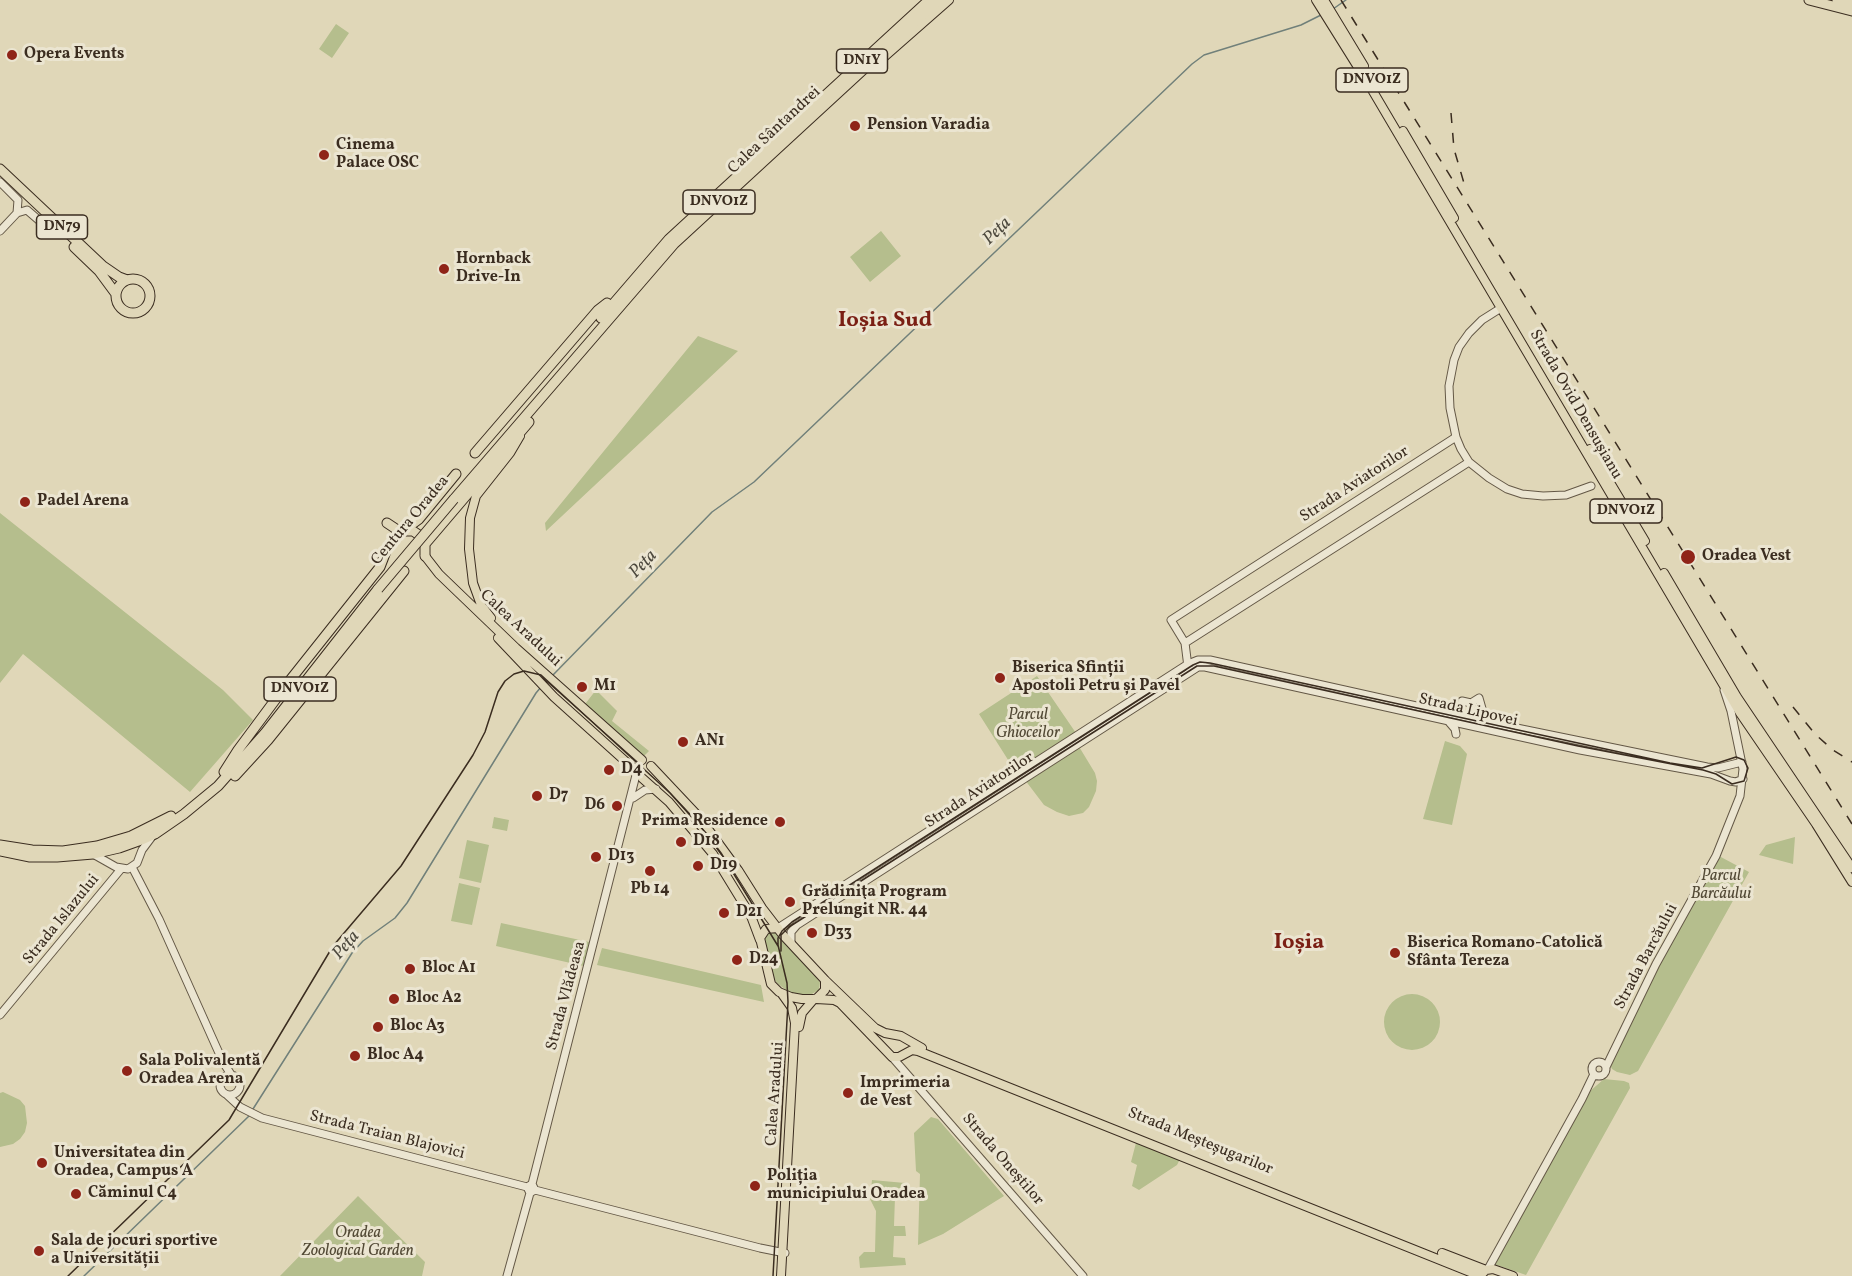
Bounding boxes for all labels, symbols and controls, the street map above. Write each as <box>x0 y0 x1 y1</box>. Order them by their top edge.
place label: Opera Events <box>24 45 124 65</box>
marker: Opera Events <box>5 48 19 62</box>
road number: DN1Y <box>836 49 888 73</box>
road number: DNVO1Z <box>1336 68 1408 92</box>
street label: Calea Sântandrei <box>725 83 825 179</box>
place label: Pension Varadia <box>867 116 990 136</box>
marker: Pension Varadia <box>848 119 862 133</box>
place label: Cinema Palace OSC <box>336 136 419 174</box>
marker: Cinema Palace OSC <box>317 148 331 162</box>
road number: DNVO1Z <box>683 190 755 214</box>
water label: Peța <box>979 213 1017 251</box>
road number: DN79 <box>36 215 88 239</box>
place label: Hornback Drive-In <box>456 250 531 288</box>
marker: Hornback Drive-In <box>437 262 451 276</box>
district label: Ioșia Sud <box>838 309 932 335</box>
street label: Strada Ovid Densușianu <box>1524 327 1626 483</box>
street label: Strada Aviatorilor <box>1297 443 1413 527</box>
street label: Centura Oradea <box>368 472 454 570</box>
place label: Padel Arena <box>37 492 129 512</box>
marker: Padel Arena <box>18 495 32 509</box>
road number: DNVO1Z <box>1590 499 1662 523</box>
water label: Peța <box>625 546 663 584</box>
place label: Oradea Vest <box>1702 547 1791 567</box>
marker: Oradea Vest <box>1679 548 1697 566</box>
street label: Calea Aradului <box>475 586 565 672</box>
place label: Biserica Sfinții Apostoli Petru și Pavel <box>1012 659 1180 697</box>
marker: Biserica Sfinții Apostoli Petru și Pavel <box>993 671 1007 685</box>
road number: DNVO1Z <box>264 677 336 701</box>
place label: M1 <box>594 677 616 697</box>
marker: M1 <box>575 680 589 694</box>
street label: Strada Lipovei <box>1416 690 1520 732</box>
park label: Parcul Ghioceilor <box>996 706 1060 744</box>
place label: AN1 <box>695 732 724 752</box>
marker: AN1 <box>676 735 690 749</box>
street label: Strada Aviatorilor <box>922 749 1038 833</box>
place label: D4 <box>621 760 642 780</box>
marker: D4 <box>602 763 616 777</box>
place label: D7 <box>549 786 568 806</box>
marker: D7 <box>530 789 544 803</box>
place label: D6 <box>584 796 605 816</box>
marker: D6 <box>610 799 624 813</box>
place label: Prima Residence <box>642 812 768 832</box>
marker: Prima Residence <box>773 815 787 829</box>
place label: D18 <box>693 832 720 852</box>
marker: D18 <box>674 835 688 849</box>
place label: D13 <box>608 847 634 867</box>
marker: D13 <box>589 850 603 864</box>
place label: D19 <box>710 856 737 876</box>
marker: D19 <box>691 859 705 873</box>
marker: Pb 14 <box>643 864 657 878</box>
park label: Parcul Barcăului <box>1691 867 1751 905</box>
street label: Strada Islazului <box>20 871 104 969</box>
place label: Pb 14 <box>630 880 670 900</box>
place label: Grădiniţa Program Prelungit NR. 44 <box>802 883 947 921</box>
marker: Grădiniţa Program Prelungit NR. 44 <box>783 895 797 909</box>
street label: Strada Barcăului <box>1611 901 1683 1013</box>
place label: D21 <box>736 903 763 923</box>
marker: D21 <box>717 906 731 920</box>
place label: D33 <box>824 923 852 943</box>
marker: D33 <box>805 926 819 940</box>
water label: Peța <box>329 927 365 965</box>
district label: Ioșia <box>1274 931 1324 957</box>
place label: Biserica Romano-Catolică Sfânta Tereza <box>1407 934 1603 972</box>
street label: Strada Vlădeasa <box>543 939 591 1053</box>
marker: Biserica Romano-Catolică Sfânta Tereza <box>1388 946 1402 960</box>
place label: D24 <box>749 950 779 970</box>
marker: D24 <box>730 953 744 967</box>
place label: Bloc A1 <box>422 959 476 979</box>
marker: Bloc A1 <box>403 962 417 976</box>
place label: Bloc A2 <box>406 989 462 1009</box>
marker: Bloc A2 <box>387 992 401 1006</box>
place label: Bloc A3 <box>390 1017 445 1037</box>
marker: Bloc A3 <box>371 1020 385 1034</box>
street label: Calea Aradului <box>763 1041 789 1147</box>
place label: Bloc A4 <box>367 1046 424 1066</box>
marker: Bloc A4 <box>348 1049 362 1063</box>
place label: Sala Polivalentă Oradea Arena <box>139 1052 260 1090</box>
marker: Sala Polivalentă Oradea Arena <box>120 1064 134 1078</box>
place label: Imprimeria de Vest <box>860 1074 950 1112</box>
marker: Imprimeria de Vest <box>841 1086 855 1100</box>
street label: Strada Meșteșugarilor <box>1125 1104 1275 1180</box>
street label: Strada Traian Blajovici <box>308 1107 466 1165</box>
street label: Strada Oneștilor <box>957 1110 1047 1210</box>
place label: Universitatea din Oradea, Campus A <box>54 1144 193 1182</box>
marker: Universitatea din Oradea, Campus A <box>35 1156 49 1170</box>
place label: Poliția municipiului Oradea <box>767 1167 925 1205</box>
marker: Poliția municipiului Oradea <box>748 1179 762 1193</box>
place label: Căminul C4 <box>88 1184 177 1204</box>
marker: Căminul C4 <box>69 1187 83 1201</box>
park label: Oradea Zoological Garden <box>302 1224 414 1262</box>
place label: Sala de jocuri sportive a Universității <box>51 1232 217 1270</box>
marker: Sala de jocuri sportive a Universității <box>32 1244 46 1258</box>

